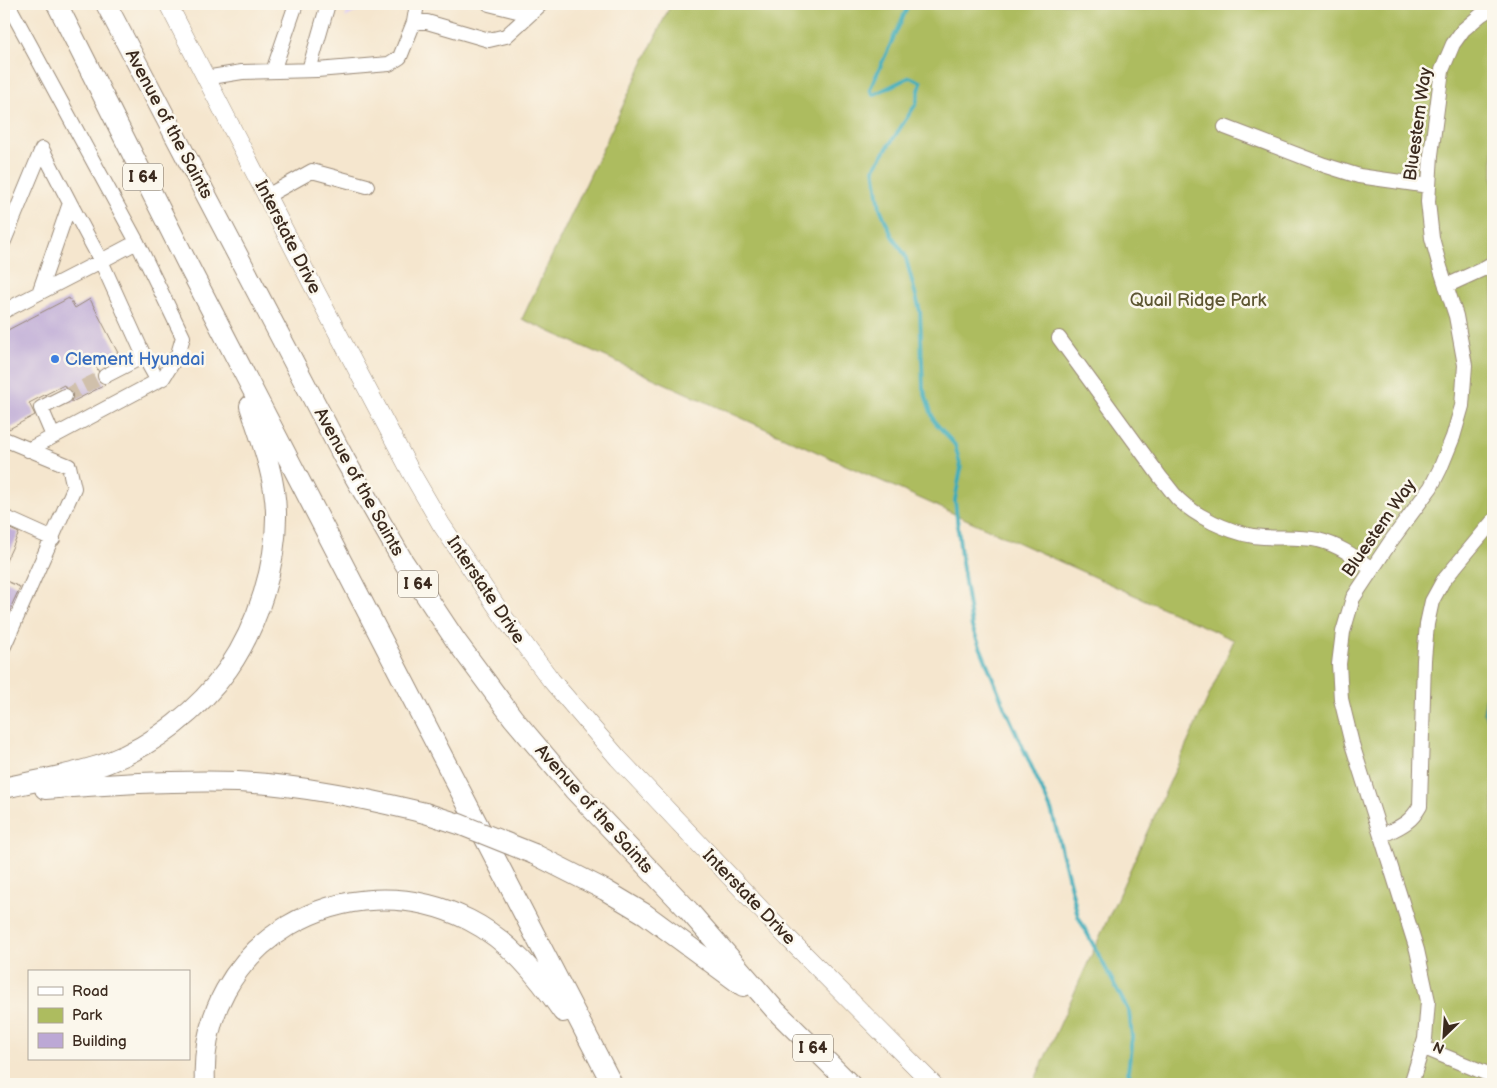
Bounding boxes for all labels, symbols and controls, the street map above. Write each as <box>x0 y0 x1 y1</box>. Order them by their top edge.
street label: Avenue of the Saints <box>121 46 217 202</box>
street label: Bluestem Way <box>1400 65 1436 182</box>
road number: I 64 <box>123 163 163 190</box>
street label: Interstate Drive <box>250 177 326 298</box>
park label: Quail Ridge Park <box>1130 290 1267 311</box>
place label: Clement Hyundai <box>65 349 205 370</box>
marker: Clement Hyundai <box>49 353 61 365</box>
street label: Avenue of the Saints <box>310 404 409 560</box>
street label: Bluestem Way <box>1338 474 1421 581</box>
street label: Interstate Drive <box>442 532 530 648</box>
road number: I 64 <box>398 570 438 598</box>
street label: Avenue of the Saints <box>531 740 657 878</box>
street label: Interstate Drive <box>698 845 800 949</box>
legend <box>28 970 190 1060</box>
text: Road <box>72 982 108 1001</box>
text: Park <box>72 1006 103 1025</box>
north arrow <box>1420 1010 1470 1060</box>
text: Building <box>72 1032 127 1051</box>
road number: I 64 <box>793 1034 833 1062</box>
text: N <box>1430 1037 1447 1057</box>

